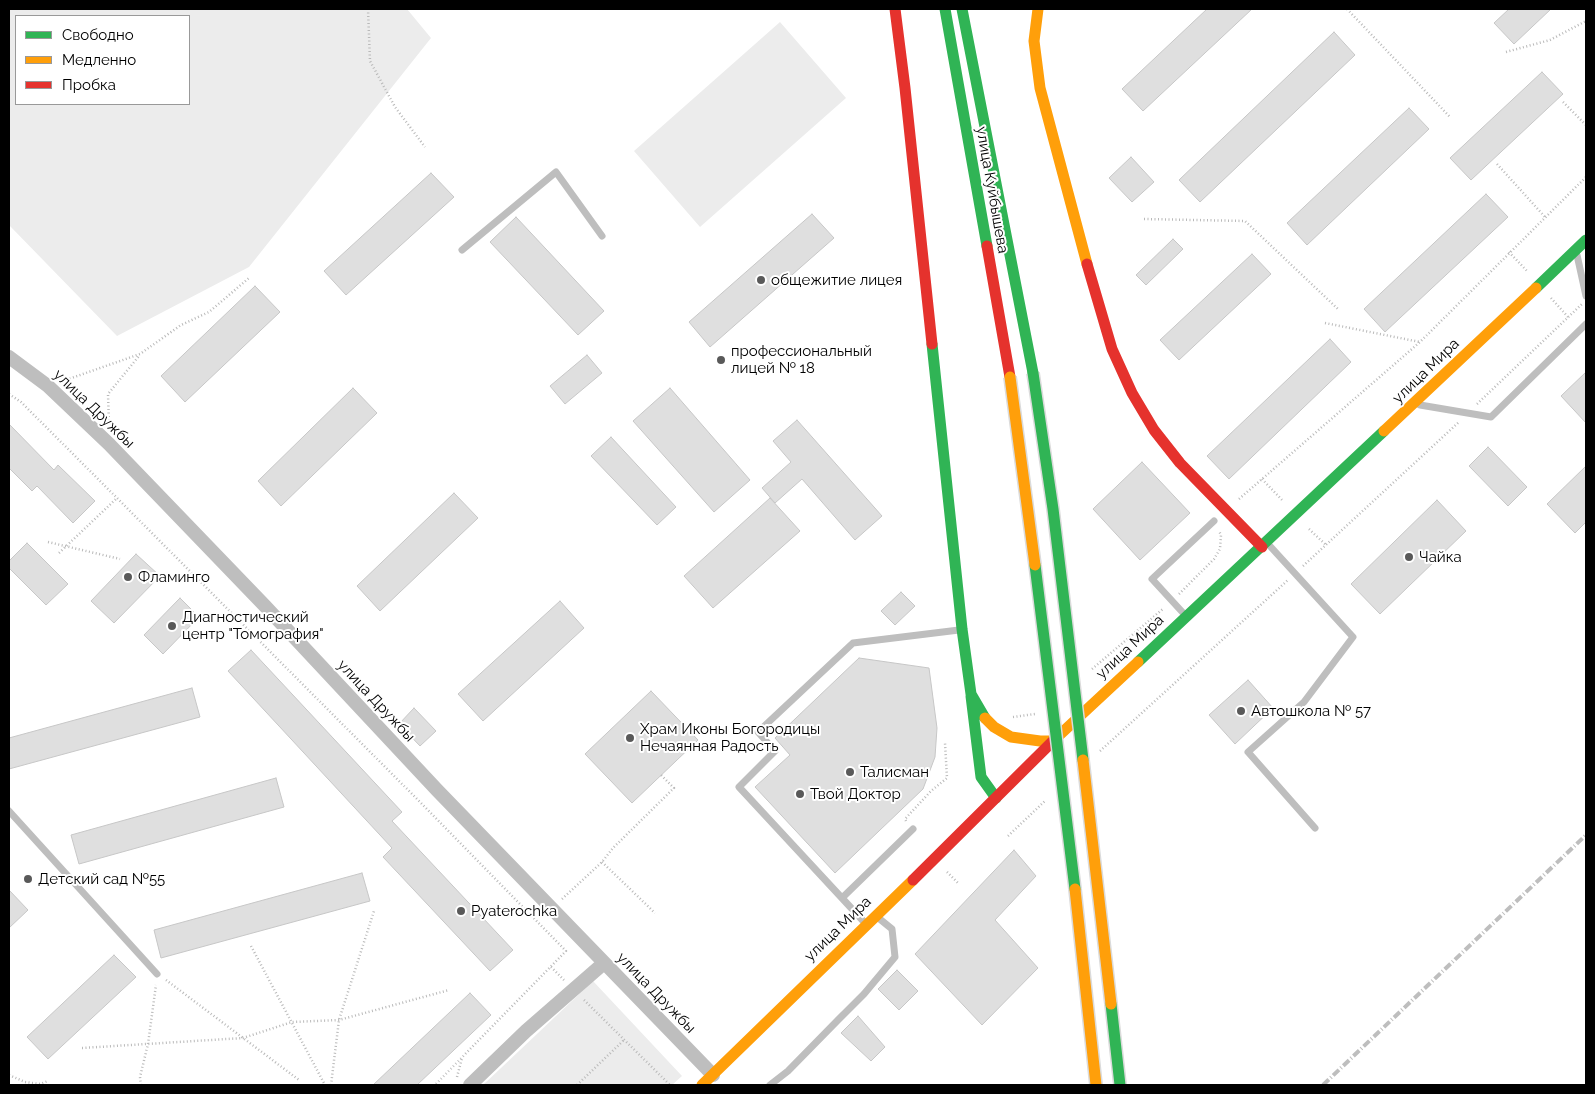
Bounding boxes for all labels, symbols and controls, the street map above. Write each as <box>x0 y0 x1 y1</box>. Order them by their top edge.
legend <box>15 15 190 105</box>
text: Свободно <box>62 26 134 44</box>
text: Медленно <box>62 51 136 69</box>
text: Пробка <box>62 76 116 94</box>
street label: улица Куйбышева <box>972 125 1012 255</box>
place label: общежитие лицея <box>771 271 902 289</box>
marker: общежитие лицея <box>755 274 767 286</box>
street label: улица Мира <box>1389 335 1463 407</box>
place label: профессиональный лицей № 18 <box>731 342 872 377</box>
marker: профессиональный лицей № 18 <box>715 354 727 366</box>
street label: улица Дружбы <box>50 366 138 452</box>
place label: Чайка <box>1419 548 1462 566</box>
marker: Чайка <box>1403 551 1415 563</box>
place label: Фламинго <box>138 568 210 586</box>
marker: Фламинго <box>122 571 134 583</box>
place label: Диагностический центр "Томография" <box>182 608 324 643</box>
street label: улица Мира <box>1093 611 1167 683</box>
marker: Диагностический центр "Томография" <box>166 620 178 632</box>
street label: улица Дружбы <box>333 656 419 746</box>
place label: Автошкола № 57 <box>1251 702 1371 720</box>
marker: Автошкола № 57 <box>1235 705 1247 717</box>
place label: Храм Иконы Богородицы Нечаянная Радость <box>640 720 820 755</box>
marker: Храм Иконы Богородицы Нечаянная Радость <box>624 732 636 744</box>
place label: Талисман <box>860 763 929 781</box>
marker: Талисман <box>844 766 856 778</box>
place label: Твой Доктор <box>810 785 901 803</box>
marker: Твой Доктор <box>794 788 806 800</box>
place label: Детский сад №55 <box>38 870 165 888</box>
marker: Детский сад №55 <box>22 873 34 885</box>
street label: улица Мира <box>801 893 875 965</box>
place label: Pyaterochka <box>471 902 557 920</box>
marker: Pyaterochka <box>455 905 467 917</box>
street label: улица Дружбы <box>613 949 699 1037</box>

